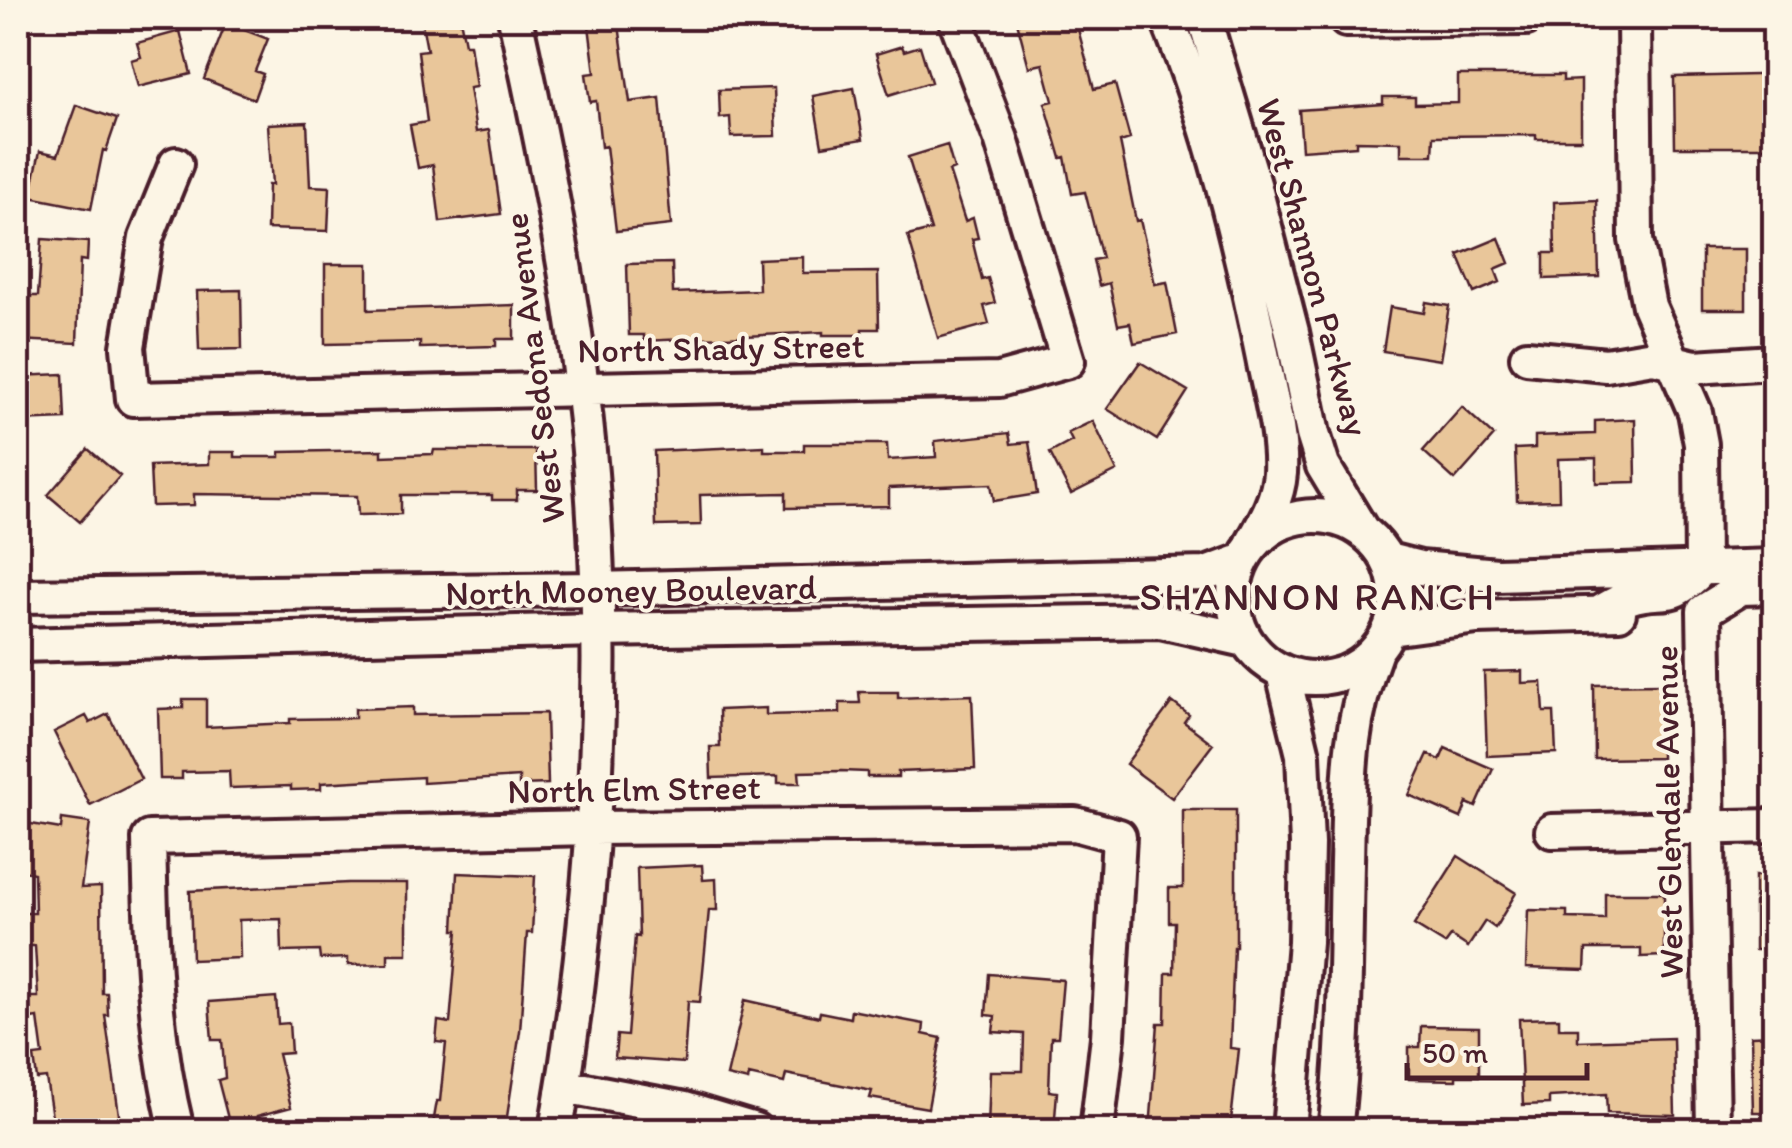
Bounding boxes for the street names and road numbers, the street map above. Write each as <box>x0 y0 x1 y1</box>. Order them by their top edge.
street label: West Shannon Parkway <box>1248 94 1378 440</box>
street label: West Sedona Avenue <box>494 211 574 525</box>
street label: North Shady Street <box>577 324 865 372</box>
street label: North Mooney Boulevard <box>445 566 817 614</box>
street label: West Glendale Avenue <box>1644 645 1692 979</box>
street label: North Elm Street <box>507 766 761 812</box>

